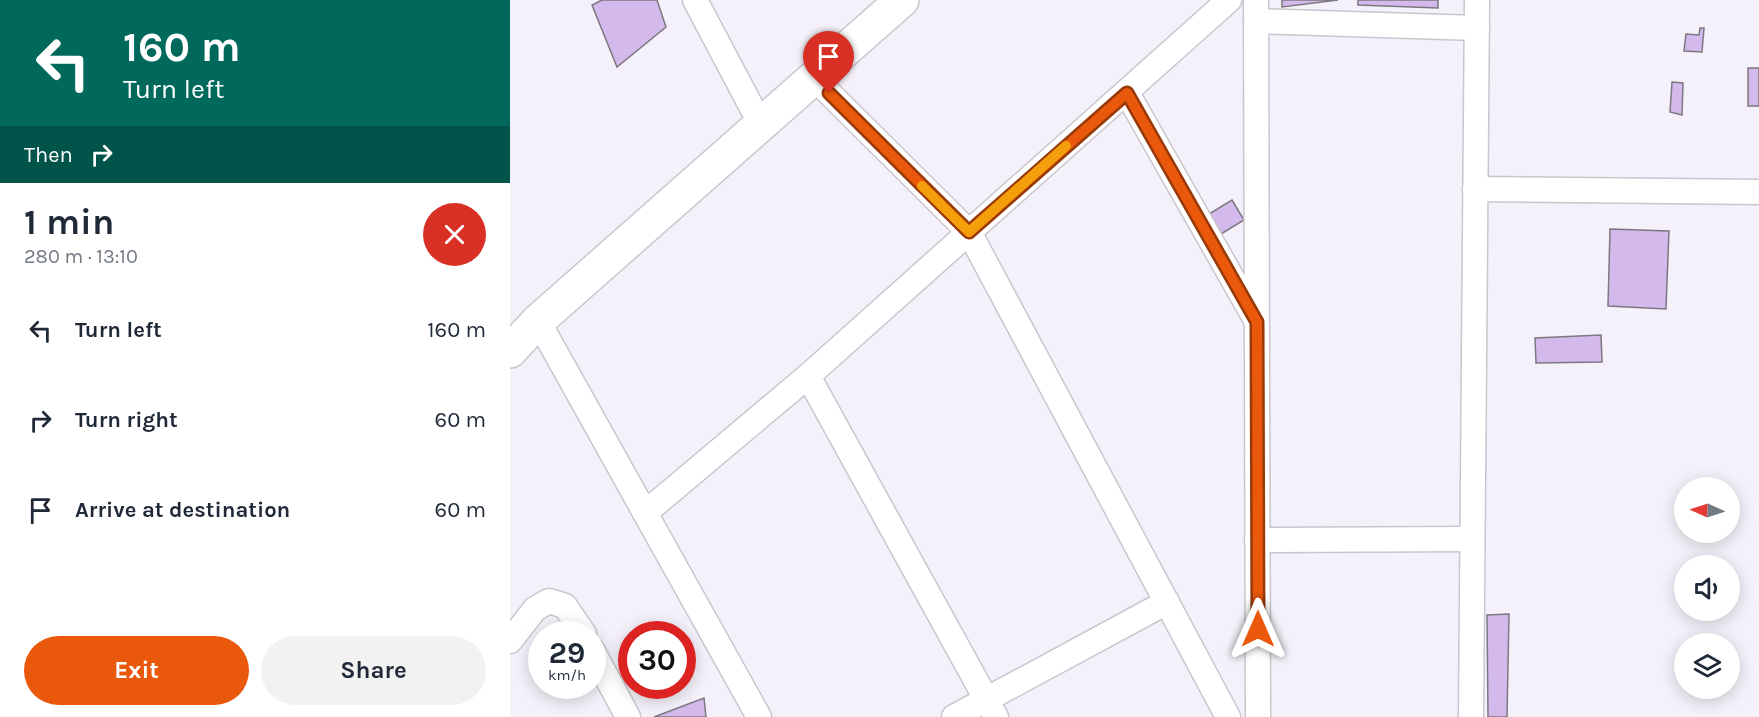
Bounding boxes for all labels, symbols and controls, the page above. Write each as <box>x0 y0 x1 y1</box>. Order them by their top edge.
text: 160 m <box>123 22 241 72</box>
icon: left <box>24 24 102 102</box>
pin <box>803 31 854 93</box>
icon: arrive <box>812 40 845 73</box>
text: Turn left <box>123 73 224 105</box>
icon: right <box>85 138 118 171</box>
text: Then <box>24 142 73 168</box>
text: 1 min <box>24 201 114 243</box>
button: close <box>423 203 486 266</box>
text: 280 m · 13:10 <box>24 245 138 268</box>
icon: left <box>24 314 57 347</box>
text: Turn left <box>75 317 162 343</box>
text: 160 m <box>427 317 486 343</box>
icon: right <box>24 404 57 437</box>
text: Turn right <box>75 407 178 433</box>
text: 60 m <box>435 407 486 433</box>
north arrow <box>1674 477 1740 543</box>
map controls <box>1674 477 1740 699</box>
icon: arrive <box>24 494 57 527</box>
text: Arrive at destination <box>75 497 290 523</box>
text: 60 m <box>435 497 486 523</box>
button: sound <box>1674 555 1740 621</box>
position arrow <box>1226 597 1290 661</box>
speed limit sign: 30 <box>618 621 696 699</box>
button: layers <box>1674 633 1740 699</box>
text: 29 <box>549 635 585 671</box>
button: Exit <box>24 636 249 705</box>
button: Share <box>261 636 486 705</box>
text: km/h <box>548 666 586 684</box>

